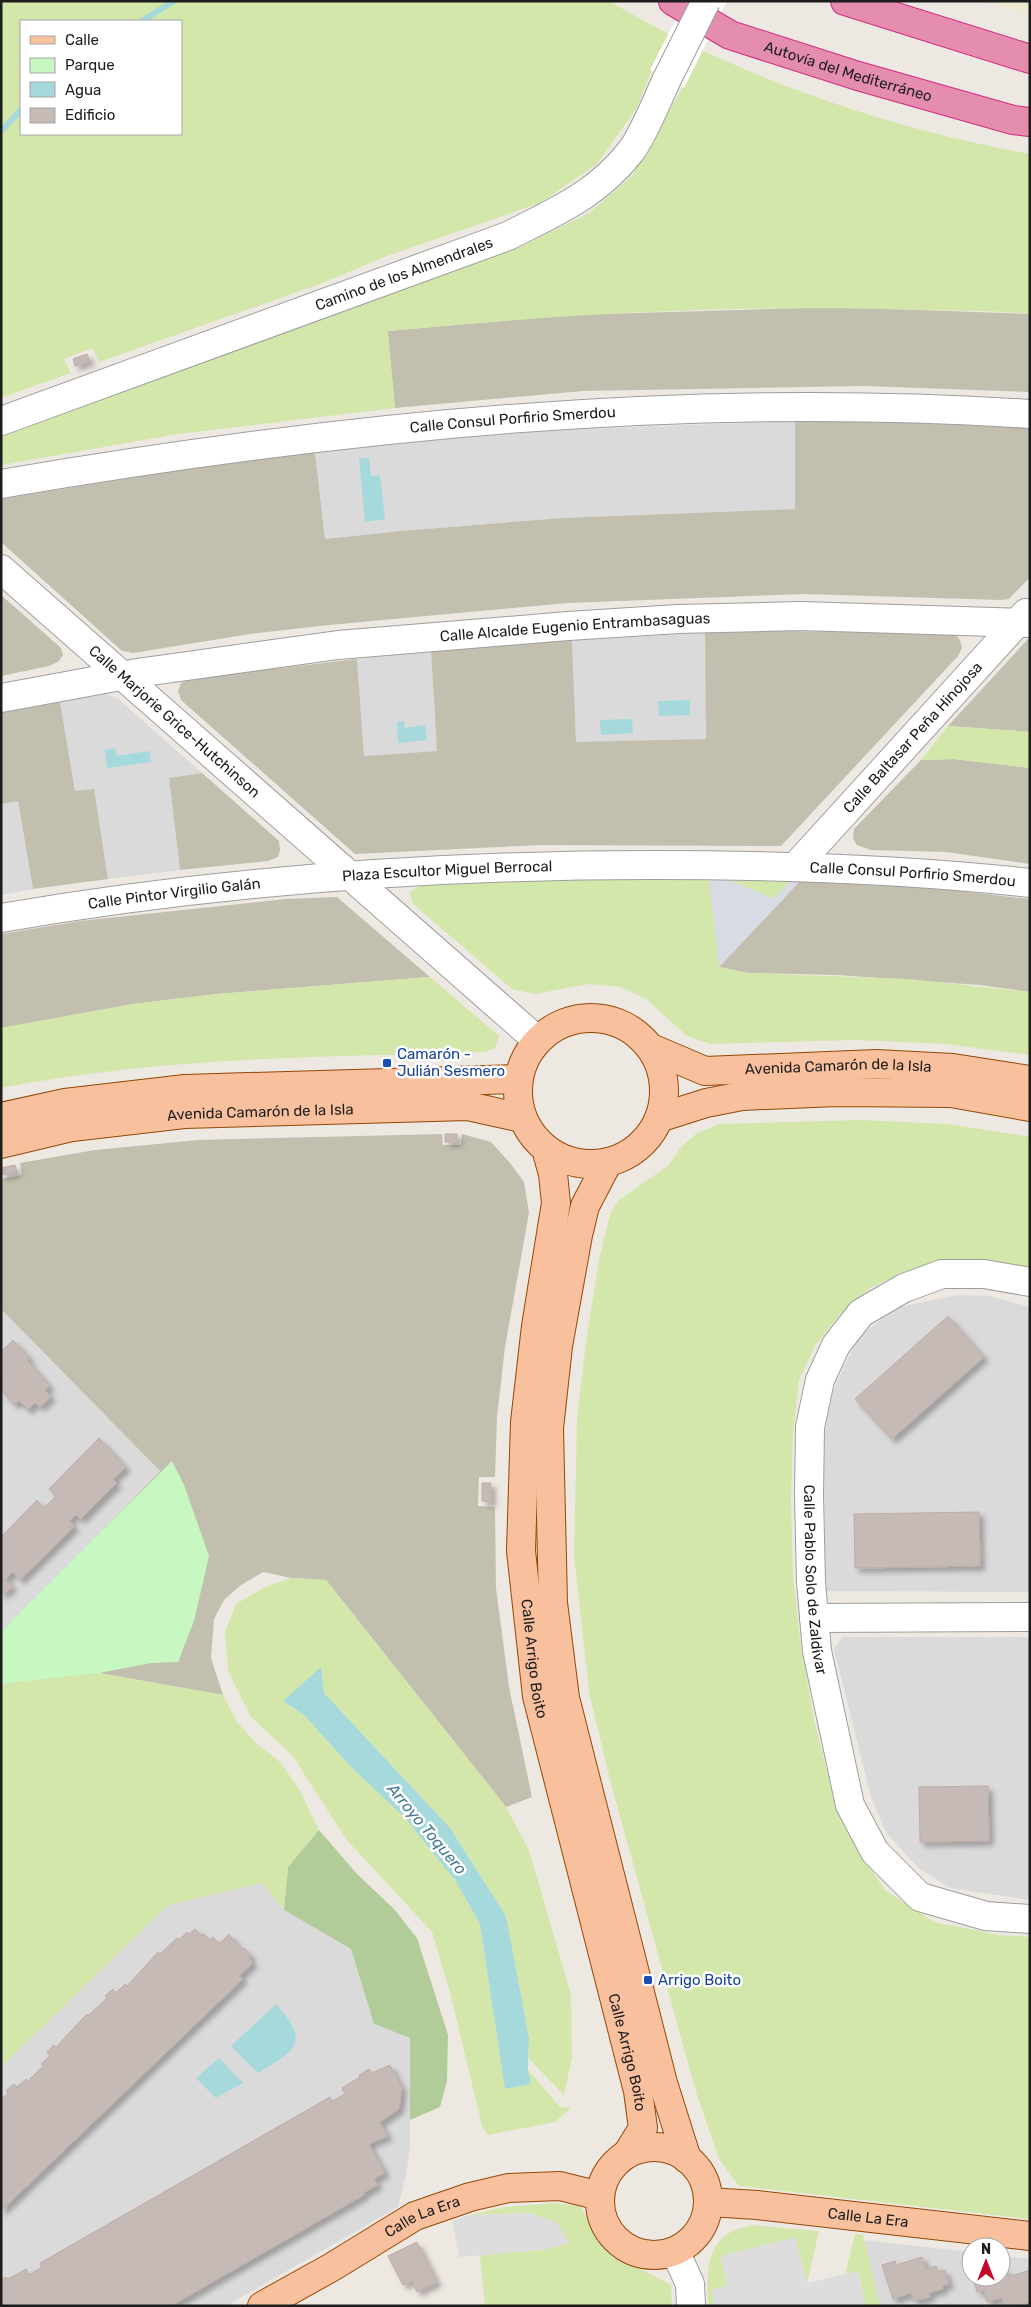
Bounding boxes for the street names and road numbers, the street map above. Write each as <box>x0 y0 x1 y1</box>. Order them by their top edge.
street label: Autovía del Mediterráneo <box>762 37 934 106</box>
street label: Camino de los Almendrales <box>313 233 496 315</box>
street label: Calle Consul Porfirio Smerdou <box>409 403 616 437</box>
street label: Calle Alcalde Eugenio Entrambasaguas <box>439 609 711 646</box>
street label: Calle Marjorie Grice-Hutchinson <box>85 641 264 802</box>
street label: Calle Baltasar Peña Hinojosa <box>839 658 986 817</box>
street label: Plaza Escultor Miguel Berrocal <box>342 857 552 885</box>
street label: Calle Consul Porfirio Smerdou <box>809 859 1017 890</box>
street label: Calle Pintor Virgilio Galán <box>87 874 261 913</box>
street label: Avenida Camarón de la Isla <box>744 1055 932 1078</box>
street label: Avenida Camarón de la Isla <box>166 1100 354 1125</box>
street label: Calle Pablo Solo de Zaldívar <box>800 1484 831 1677</box>
street label: Calle Arrigo Boito <box>517 1598 551 1720</box>
street label: Calle Arrigo Boito <box>604 1992 650 2112</box>
street label: Calle La Era <box>381 2192 462 2242</box>
street label: Calle La Era <box>827 2204 909 2231</box>

